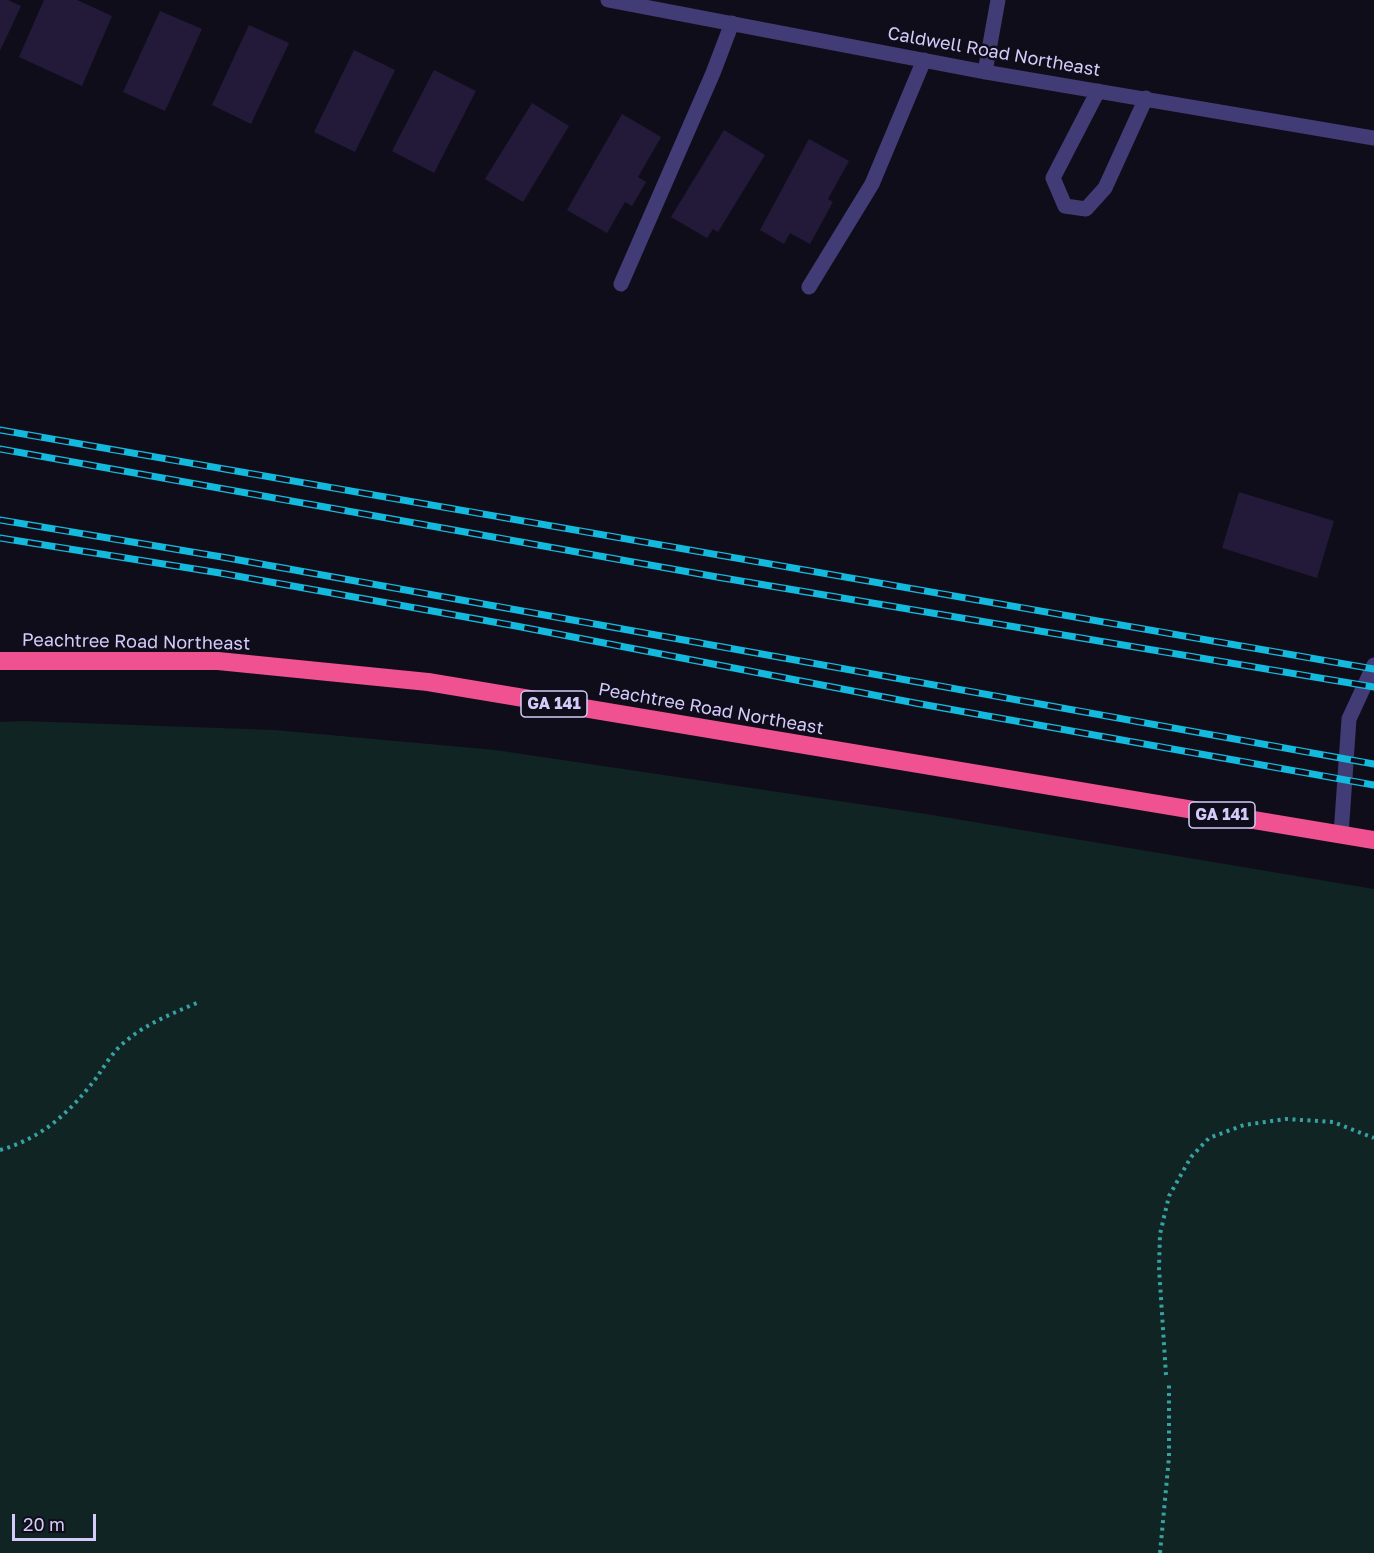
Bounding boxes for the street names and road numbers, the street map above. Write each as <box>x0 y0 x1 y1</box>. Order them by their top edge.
street label: Caldwell Road Northeast <box>886 23 1102 81</box>
street label: Peachtree Road Northeast <box>22 629 250 655</box>
street label: Peachtree Road Northeast <box>597 679 825 739</box>
road number: GA 141 <box>521 691 587 717</box>
road number: GA 141 <box>1189 802 1255 828</box>

